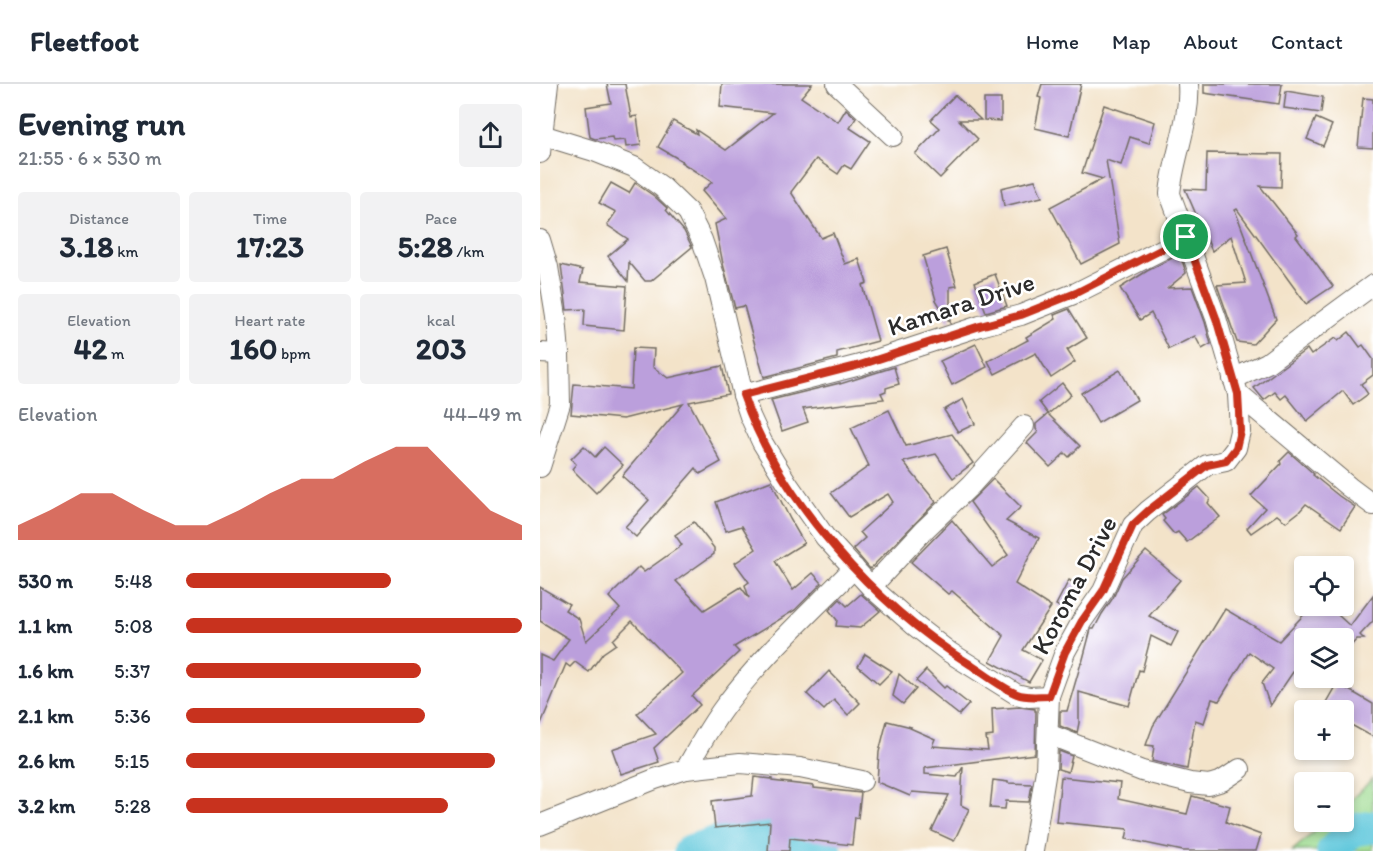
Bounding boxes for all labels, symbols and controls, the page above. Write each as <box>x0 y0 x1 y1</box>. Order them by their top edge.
text: Fleetfoot <box>30 24 139 58</box>
text: Home <box>1026 29 1079 54</box>
text: Map <box>1112 29 1151 54</box>
text: About <box>1184 29 1238 54</box>
text: Contact <box>1271 29 1343 54</box>
text: Evening run <box>18 104 185 143</box>
button: share <box>459 104 522 167</box>
text: 21:55 · 6 × 530 m <box>18 146 162 170</box>
text: Distance <box>69 209 129 228</box>
text: Time <box>253 209 287 228</box>
text: Pace <box>425 209 457 228</box>
pin <box>1160 211 1211 262</box>
icon: arrive <box>1169 220 1202 253</box>
text: 3.18 <box>60 228 114 265</box>
text: 17:23 <box>236 228 304 265</box>
text: 5:28 <box>398 228 453 265</box>
text: km <box>114 242 138 261</box>
text: /km <box>453 242 484 261</box>
street label: Kamara Drive <box>884 265 1038 343</box>
text: Elevation <box>67 311 131 330</box>
text: Heart rate <box>235 311 305 330</box>
text: kcal <box>427 311 455 330</box>
text: 42 <box>74 330 107 367</box>
text: 160 <box>229 330 278 367</box>
text: 203 <box>416 330 466 367</box>
text: m <box>107 344 124 363</box>
text: bpm <box>278 344 311 363</box>
text: Elevation <box>18 402 97 426</box>
text: 44–49 m <box>443 402 522 426</box>
street label: Koroma Drive <box>1024 510 1124 660</box>
map controls <box>1294 556 1354 832</box>
button: locate <box>1294 556 1354 616</box>
text: 530 m <box>18 569 73 593</box>
text: 5:48 <box>114 569 152 593</box>
text: 1.1 km <box>18 614 72 638</box>
text: 5:08 <box>114 614 153 638</box>
button: layers <box>1294 628 1354 688</box>
text: 1.6 km <box>18 659 74 683</box>
text: 5:37 <box>114 659 150 683</box>
button: + <box>1294 700 1354 760</box>
text: 2.1 km <box>18 704 74 728</box>
text: 5:36 <box>114 704 151 728</box>
text: 2.6 km <box>18 749 75 773</box>
text: 5:15 <box>114 749 149 773</box>
button: − <box>1294 772 1354 832</box>
text: 3.2 km <box>18 794 75 818</box>
text: 5:28 <box>114 794 151 818</box>

